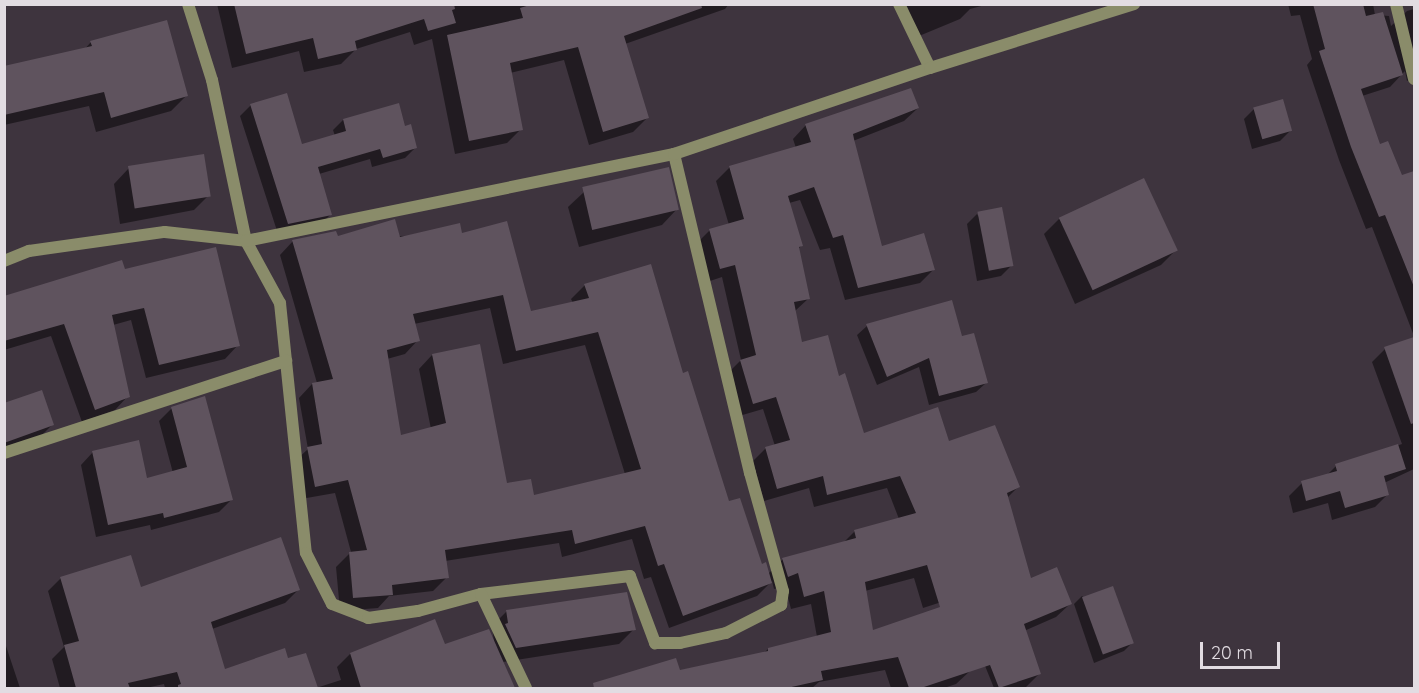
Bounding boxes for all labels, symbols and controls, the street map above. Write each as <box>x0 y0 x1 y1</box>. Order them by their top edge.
scale bar <box>1203 630 1282 668</box>
text: 20 m <box>1211 641 1253 664</box>

